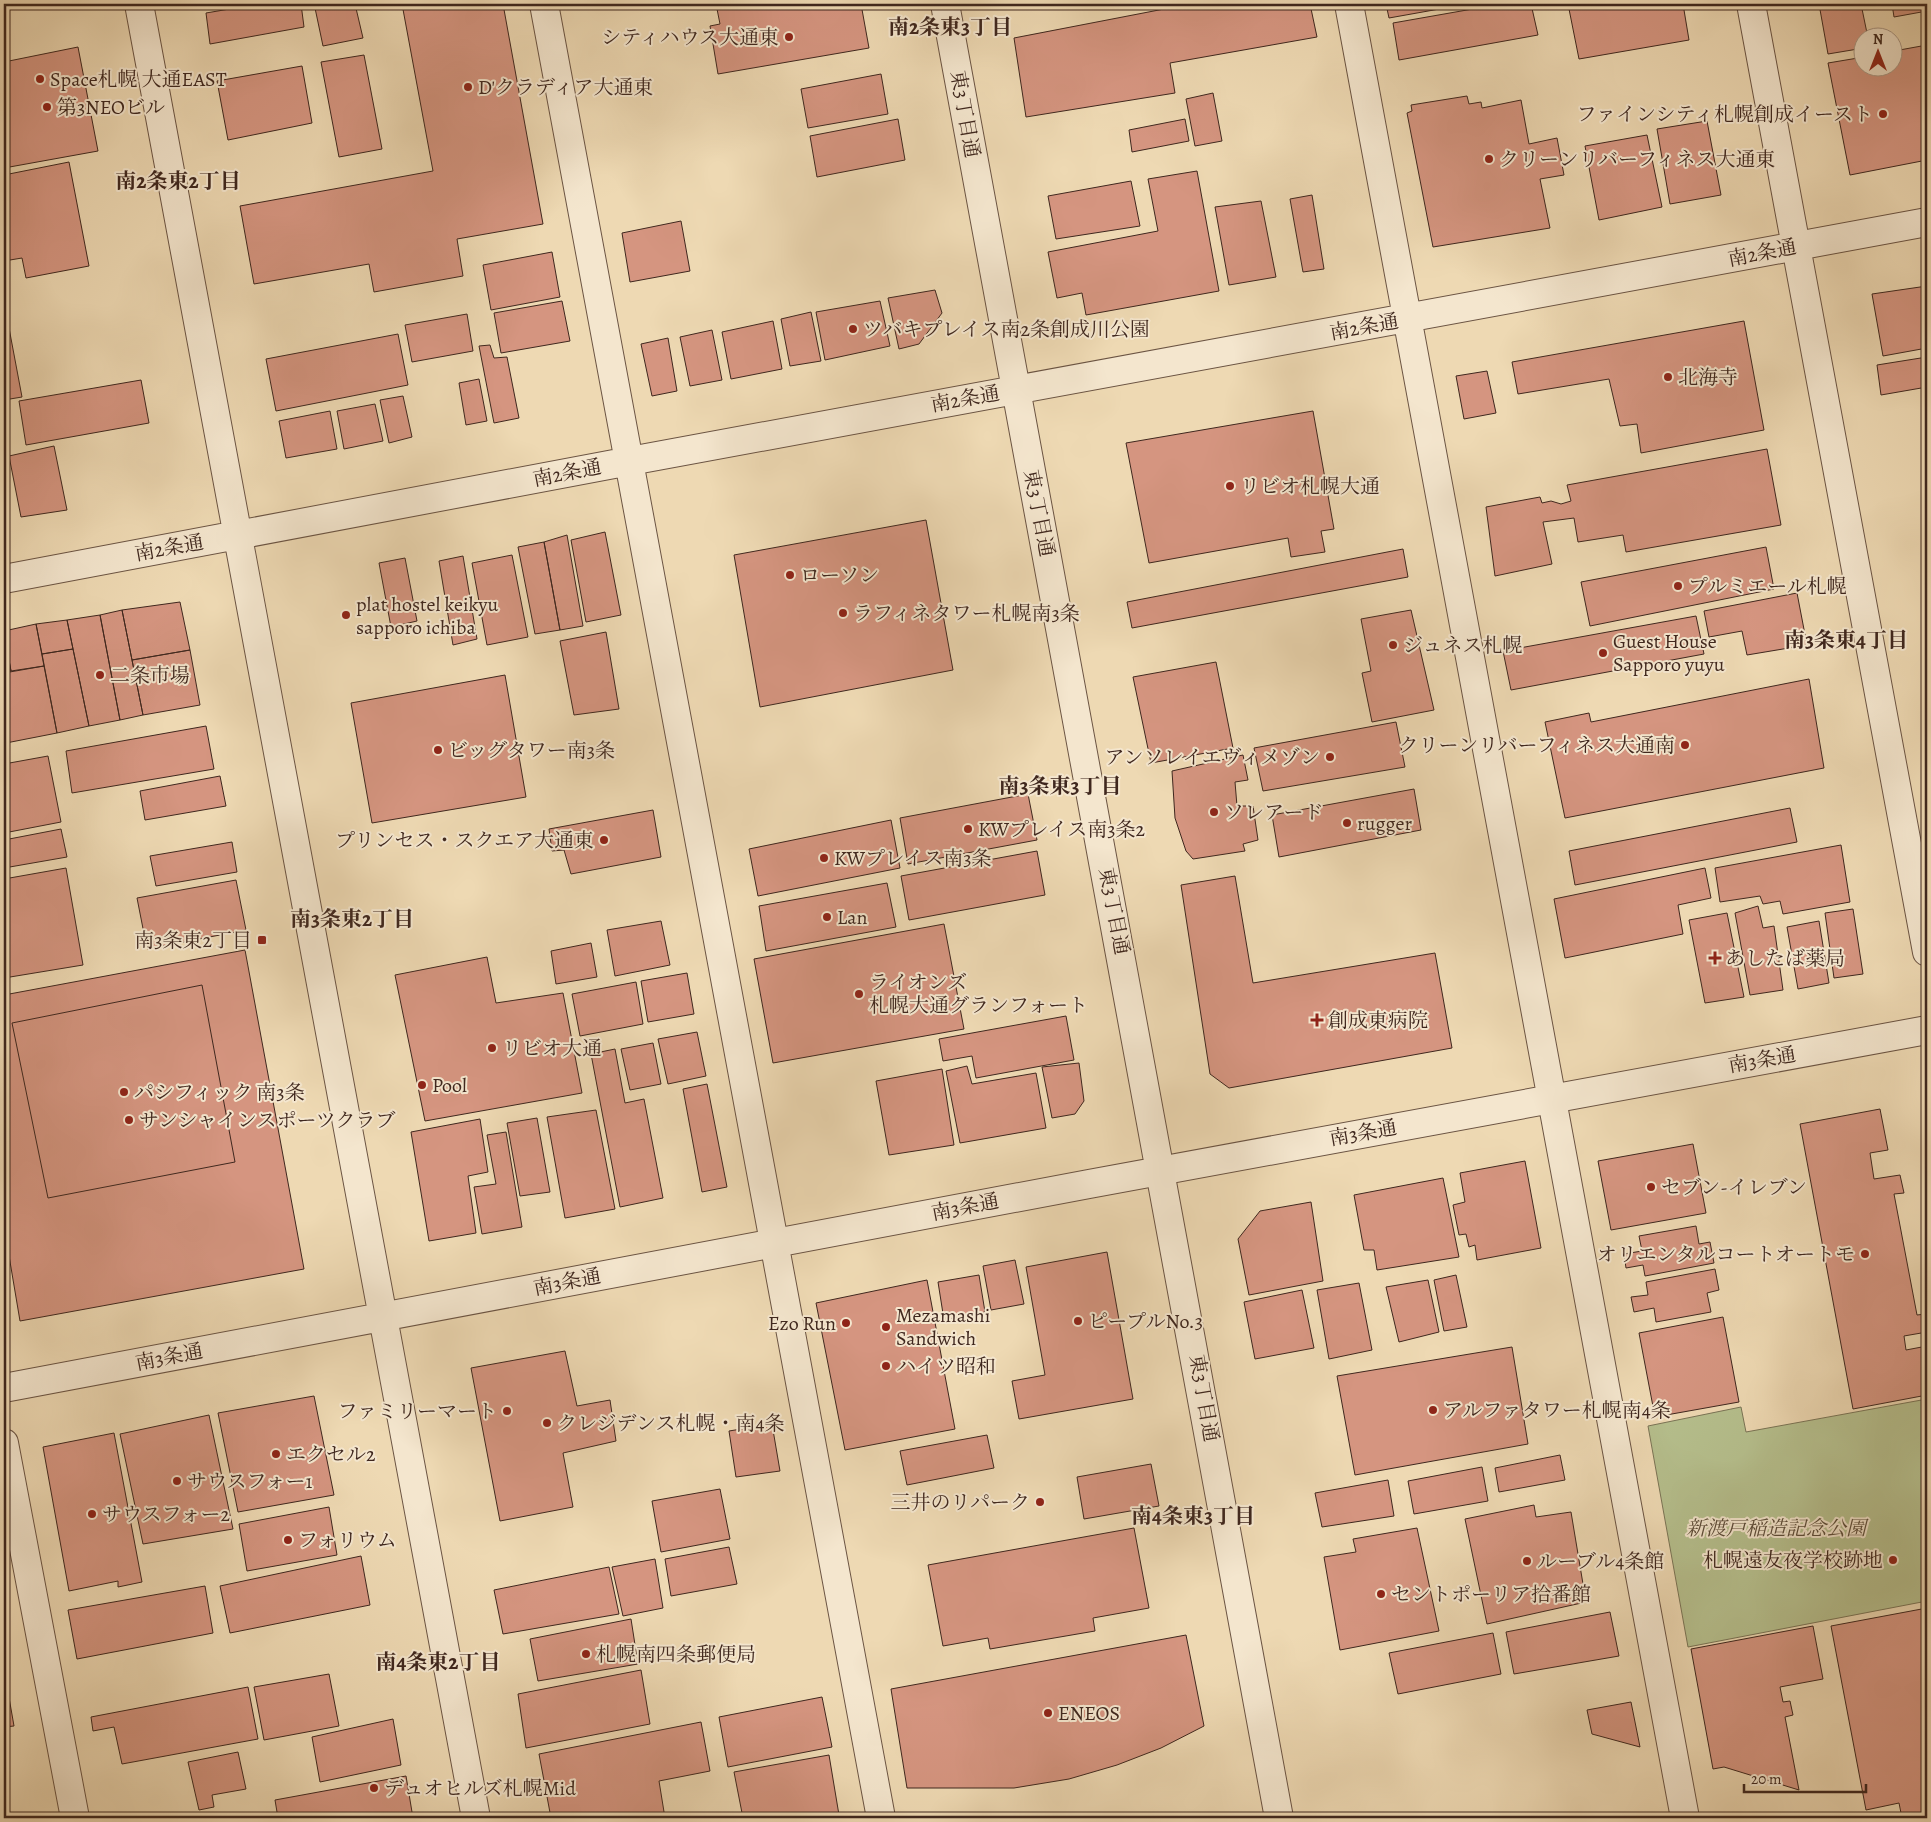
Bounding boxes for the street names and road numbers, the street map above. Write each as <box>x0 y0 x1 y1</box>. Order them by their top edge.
street label: 東3丁目通 <box>944 68 986 160</box>
street label: 南2条通 <box>1725 233 1799 273</box>
street label: 南2条通 <box>1327 308 1401 346</box>
street label: 南2条通 <box>928 380 1002 418</box>
street label: 南2条通 <box>530 453 604 493</box>
street label: 東3丁目通 <box>1017 467 1061 559</box>
street label: 南2条通 <box>132 529 206 567</box>
street label: 東3丁目通 <box>1092 865 1136 957</box>
street label: 南3条通 <box>1726 1041 1798 1079</box>
street label: 南3条通 <box>1327 1114 1399 1152</box>
street label: 南3条通 <box>929 1187 1001 1227</box>
street label: 南3条通 <box>531 1262 603 1302</box>
street label: 南3条通 <box>133 1337 205 1377</box>
street label: 東3丁目通 <box>1183 1352 1225 1444</box>

